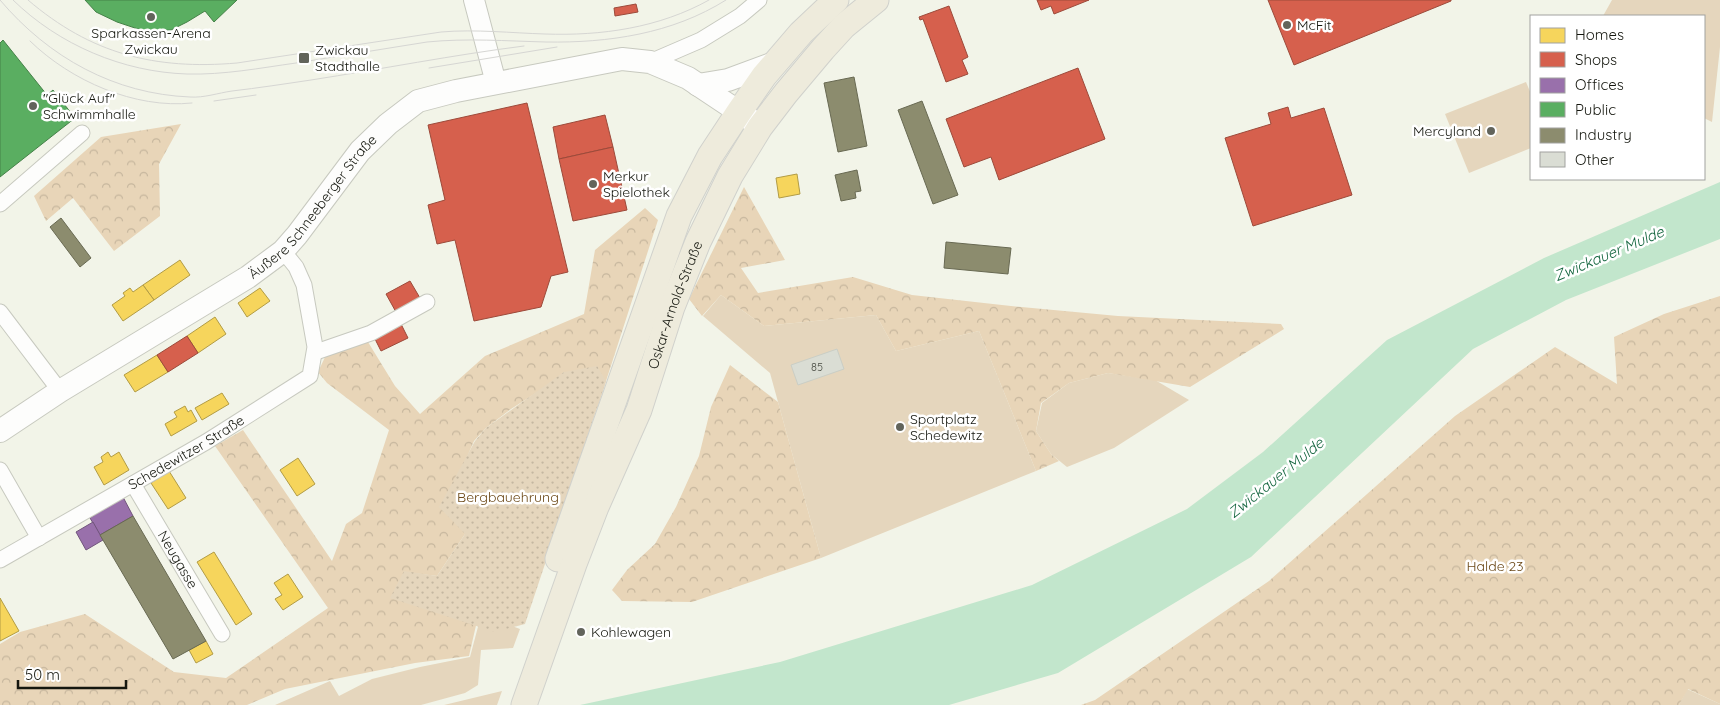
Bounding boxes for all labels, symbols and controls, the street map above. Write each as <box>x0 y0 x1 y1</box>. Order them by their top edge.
marker: Sparkassen-Arena Zwickau <box>145 11 157 23</box>
legend <box>1530 15 1705 180</box>
place label: McFit <box>1297 16 1332 34</box>
marker: McFit <box>1281 19 1293 31</box>
place label: Sparkassen-Arena Zwickau <box>91 24 211 58</box>
text: Homes <box>1575 25 1624 44</box>
place label: Zwickau Stadthalle <box>315 41 380 75</box>
text: Shops <box>1575 50 1617 69</box>
marker: Zwickau Stadthalle <box>297 51 311 65</box>
text: Offices <box>1575 75 1624 94</box>
place label: "Glück Auf" Schwimmhalle <box>43 89 136 123</box>
marker: "Glück Auf" Schwimmhalle <box>27 100 39 112</box>
text: Public <box>1575 100 1616 119</box>
place label: Mercyland <box>1413 122 1481 140</box>
marker: Mercyland <box>1485 125 1497 137</box>
text: Industry <box>1575 125 1632 144</box>
street label: Äußere Schneeberger Straße <box>245 131 381 283</box>
text: Other <box>1575 150 1615 169</box>
place label: Merkur Spielothek <box>603 167 670 201</box>
marker: Merkur Spielothek <box>587 178 599 190</box>
water label: Zwickauer Mulde <box>1551 222 1667 285</box>
street label: Oskar-Arnold-Straße <box>644 238 707 371</box>
house number: 85 <box>811 360 823 374</box>
place label: Sportplatz Schedewitz <box>910 410 983 444</box>
street label: Schedewitzer Straße <box>125 411 248 494</box>
marker: Sportplatz Schedewitz <box>894 421 906 433</box>
water label: Zwickauer Mulde <box>1224 433 1328 522</box>
park label: Bergbauehrung <box>457 488 559 506</box>
street label: Neugasse <box>154 527 202 592</box>
park label: Halde 23 <box>1467 557 1523 575</box>
place label: Kohlewagen <box>591 623 671 641</box>
marker: Kohlewagen <box>575 626 587 638</box>
scale bar <box>18 658 125 690</box>
text: 50 m <box>25 665 60 684</box>

